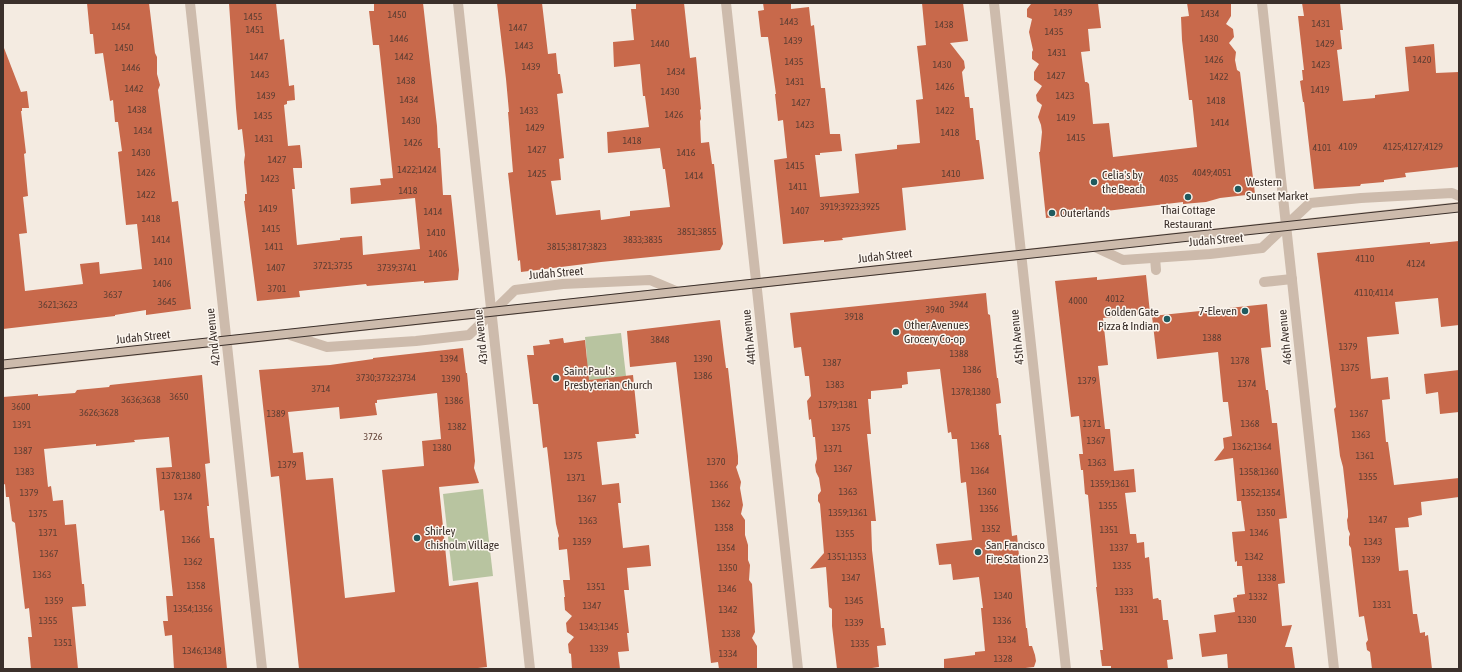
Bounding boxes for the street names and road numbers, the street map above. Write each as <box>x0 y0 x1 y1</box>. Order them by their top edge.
street label: Judah Street <box>1188 231 1244 249</box>
street label: Judah Street <box>857 246 913 266</box>
street label: Judah Street <box>528 264 584 282</box>
street label: 42nd Avenue <box>203 308 223 366</box>
street label: 43rd Avenue <box>471 309 491 365</box>
street label: 44th Avenue <box>739 309 759 365</box>
street label: 45th Avenue <box>1007 309 1027 365</box>
street label: 46th Avenue <box>1275 309 1295 365</box>
street label: Judah Street <box>115 327 171 347</box>

